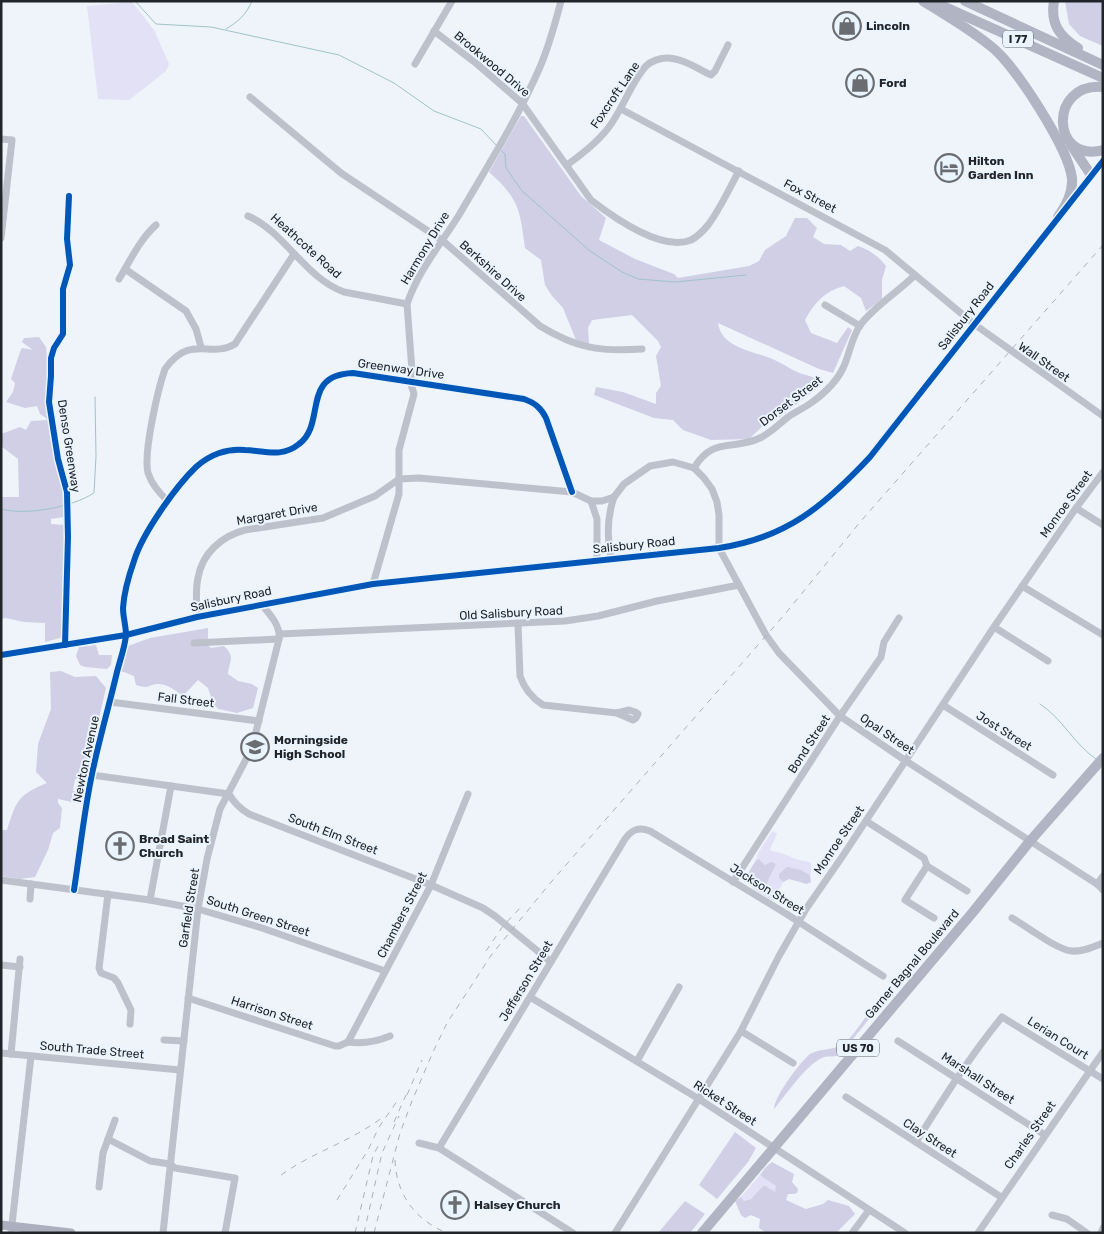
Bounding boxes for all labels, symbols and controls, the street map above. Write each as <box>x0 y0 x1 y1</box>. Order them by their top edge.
shop icon: Lincoln <box>832 11 862 41</box>
place label: Lincoln <box>866 19 910 33</box>
street label: Brookwood Drive <box>451 28 533 100</box>
road number: I 77 <box>1003 30 1033 48</box>
street label: Foxcroft Lane <box>588 59 643 131</box>
shop icon: Ford <box>845 68 875 98</box>
place label: Ford <box>879 76 907 90</box>
hotel icon: Hilton Garden Inn <box>934 153 964 183</box>
place label: Hilton Garden Inn <box>968 154 1034 182</box>
street label: Fox Street <box>781 176 839 216</box>
street label: Harmony Drive <box>398 209 452 287</box>
street label: Heathcote Road <box>268 211 344 281</box>
street label: Berkshire Drive <box>457 237 529 305</box>
street label: Salisbury Road <box>935 279 997 353</box>
street label: Wall Street <box>1016 339 1073 385</box>
street label: Greenway Drive <box>357 356 445 382</box>
street label: Dorset Street <box>757 373 825 429</box>
street label: Denso Greenway <box>55 398 83 494</box>
street label: Monroe Street <box>1037 468 1095 540</box>
street label: Margaret Drive <box>235 500 319 528</box>
street label: Salisbury Road <box>592 534 676 556</box>
street label: Salisbury Road <box>189 584 273 614</box>
street label: Old Salisbury Road <box>459 603 563 623</box>
street label: Fall Street <box>157 690 215 710</box>
street label: Jost Street <box>974 708 1035 754</box>
street label: Opal Street <box>857 711 917 757</box>
street label: Bond Street <box>785 712 833 776</box>
street label: Newton Avenue <box>70 714 102 804</box>
school or university icon: Morningside High School <box>240 732 270 762</box>
place label: Morningside High School <box>274 733 348 761</box>
street label: Monroe Street <box>811 803 867 877</box>
street label: South Elm Street <box>286 810 380 858</box>
church icon: Broad Saint Church <box>105 831 135 861</box>
place label: Broad Saint Church <box>139 832 210 860</box>
street label: Jackson Street <box>727 861 807 918</box>
street label: Garfield Street <box>176 867 202 949</box>
street label: Chambers Street <box>374 869 430 960</box>
street label: South Green Street <box>205 893 312 939</box>
street label: Garner Bagnal Boulevard <box>862 907 962 1021</box>
street label: Jefferson Street <box>496 938 556 1024</box>
street label: Harrison Street <box>229 993 315 1033</box>
street label: Lerian Court <box>1025 1014 1091 1062</box>
street label: South Trade Street <box>39 1038 145 1062</box>
road number: US 70 <box>837 1040 879 1056</box>
street label: Marshall Street <box>939 1049 1017 1107</box>
street label: Ricket Street <box>691 1077 759 1129</box>
street label: Charles Street <box>1001 1098 1059 1172</box>
street label: Clay Street <box>900 1115 960 1161</box>
church icon: Halsey Church <box>440 1190 470 1220</box>
place label: Halsey Church <box>474 1198 561 1212</box>

